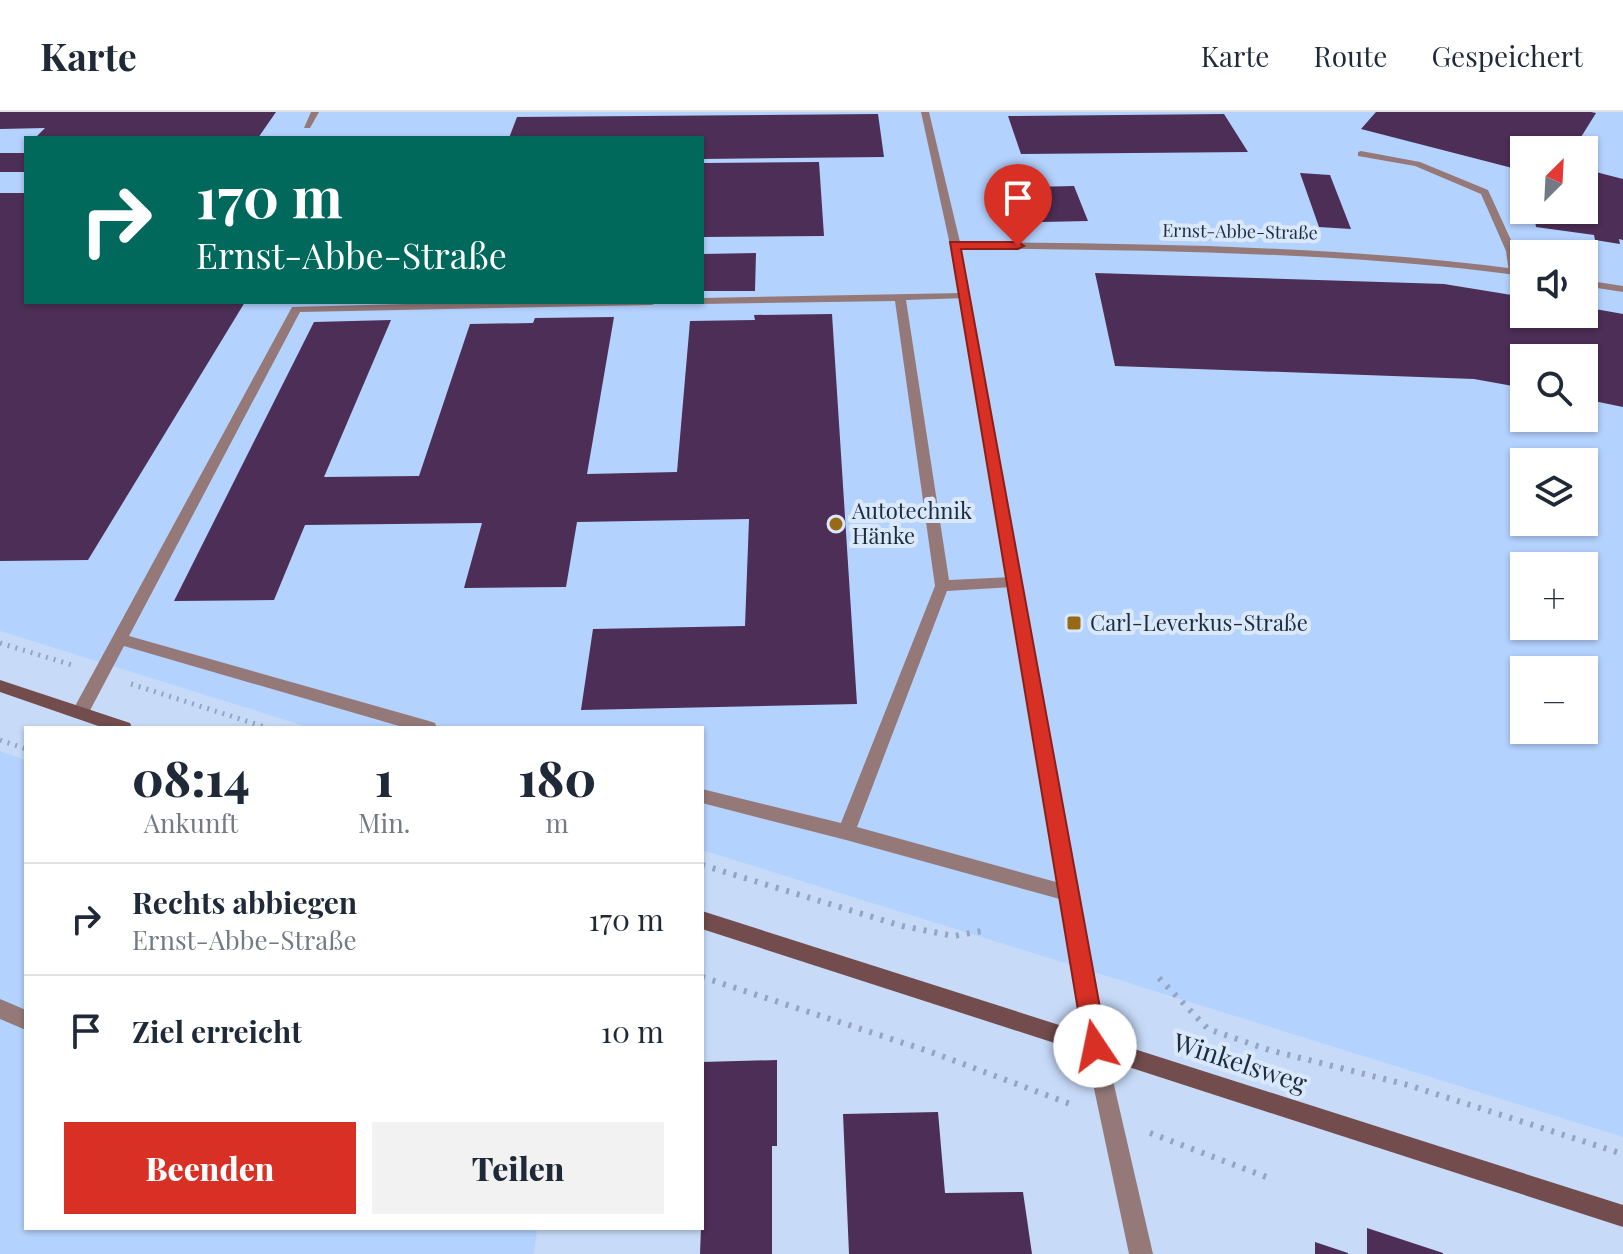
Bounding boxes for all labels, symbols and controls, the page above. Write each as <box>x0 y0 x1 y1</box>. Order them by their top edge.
text: Karte <box>40 30 137 81</box>
text: Karte <box>1201 37 1270 74</box>
text: Route <box>1314 37 1387 74</box>
text: Gespeichert <box>1431 37 1583 74</box>
north arrow <box>1510 136 1598 224</box>
map controls <box>1510 136 1598 744</box>
text: 170 m <box>196 158 343 233</box>
pin <box>984 164 1052 246</box>
icon: right <box>64 168 168 272</box>
icon: arrive <box>996 176 1040 220</box>
street label: Ernst-Abbe-Straße <box>1162 218 1318 244</box>
text: Ernst-Abbe-Straße <box>196 230 507 278</box>
button: sound <box>1510 240 1598 328</box>
button: search <box>1510 344 1598 432</box>
button: layers <box>1510 448 1598 536</box>
place label: Autotechnik Hänke <box>851 495 972 550</box>
marker: Autotechnik Hänke <box>827 515 845 533</box>
button: + <box>1510 552 1598 640</box>
place label: Carl-Leverkus-Straße <box>1090 607 1308 637</box>
marker: Carl-Leverkus-Straße <box>1065 614 1083 632</box>
button: − <box>1510 656 1598 744</box>
text: 08:14 <box>132 745 250 809</box>
text: 1 <box>375 745 393 809</box>
text: 180 <box>518 745 596 809</box>
text: Ankunft <box>144 805 238 840</box>
text: Min. <box>358 805 410 840</box>
text: m <box>546 805 569 840</box>
text: Rechts abbiegen <box>132 882 357 922</box>
icon: right <box>64 897 108 941</box>
text: 170 m <box>589 899 664 939</box>
text: Ernst-Abbe-Straße <box>132 922 357 957</box>
position arrow <box>1053 1004 1137 1088</box>
icon: arrive <box>64 1009 108 1053</box>
text: Ziel erreicht <box>132 1011 302 1051</box>
text: 10 m <box>601 1011 664 1051</box>
street label: Winkelsweg <box>1168 1023 1312 1100</box>
button: Beenden <box>64 1122 356 1214</box>
button: Teilen <box>372 1122 664 1214</box>

